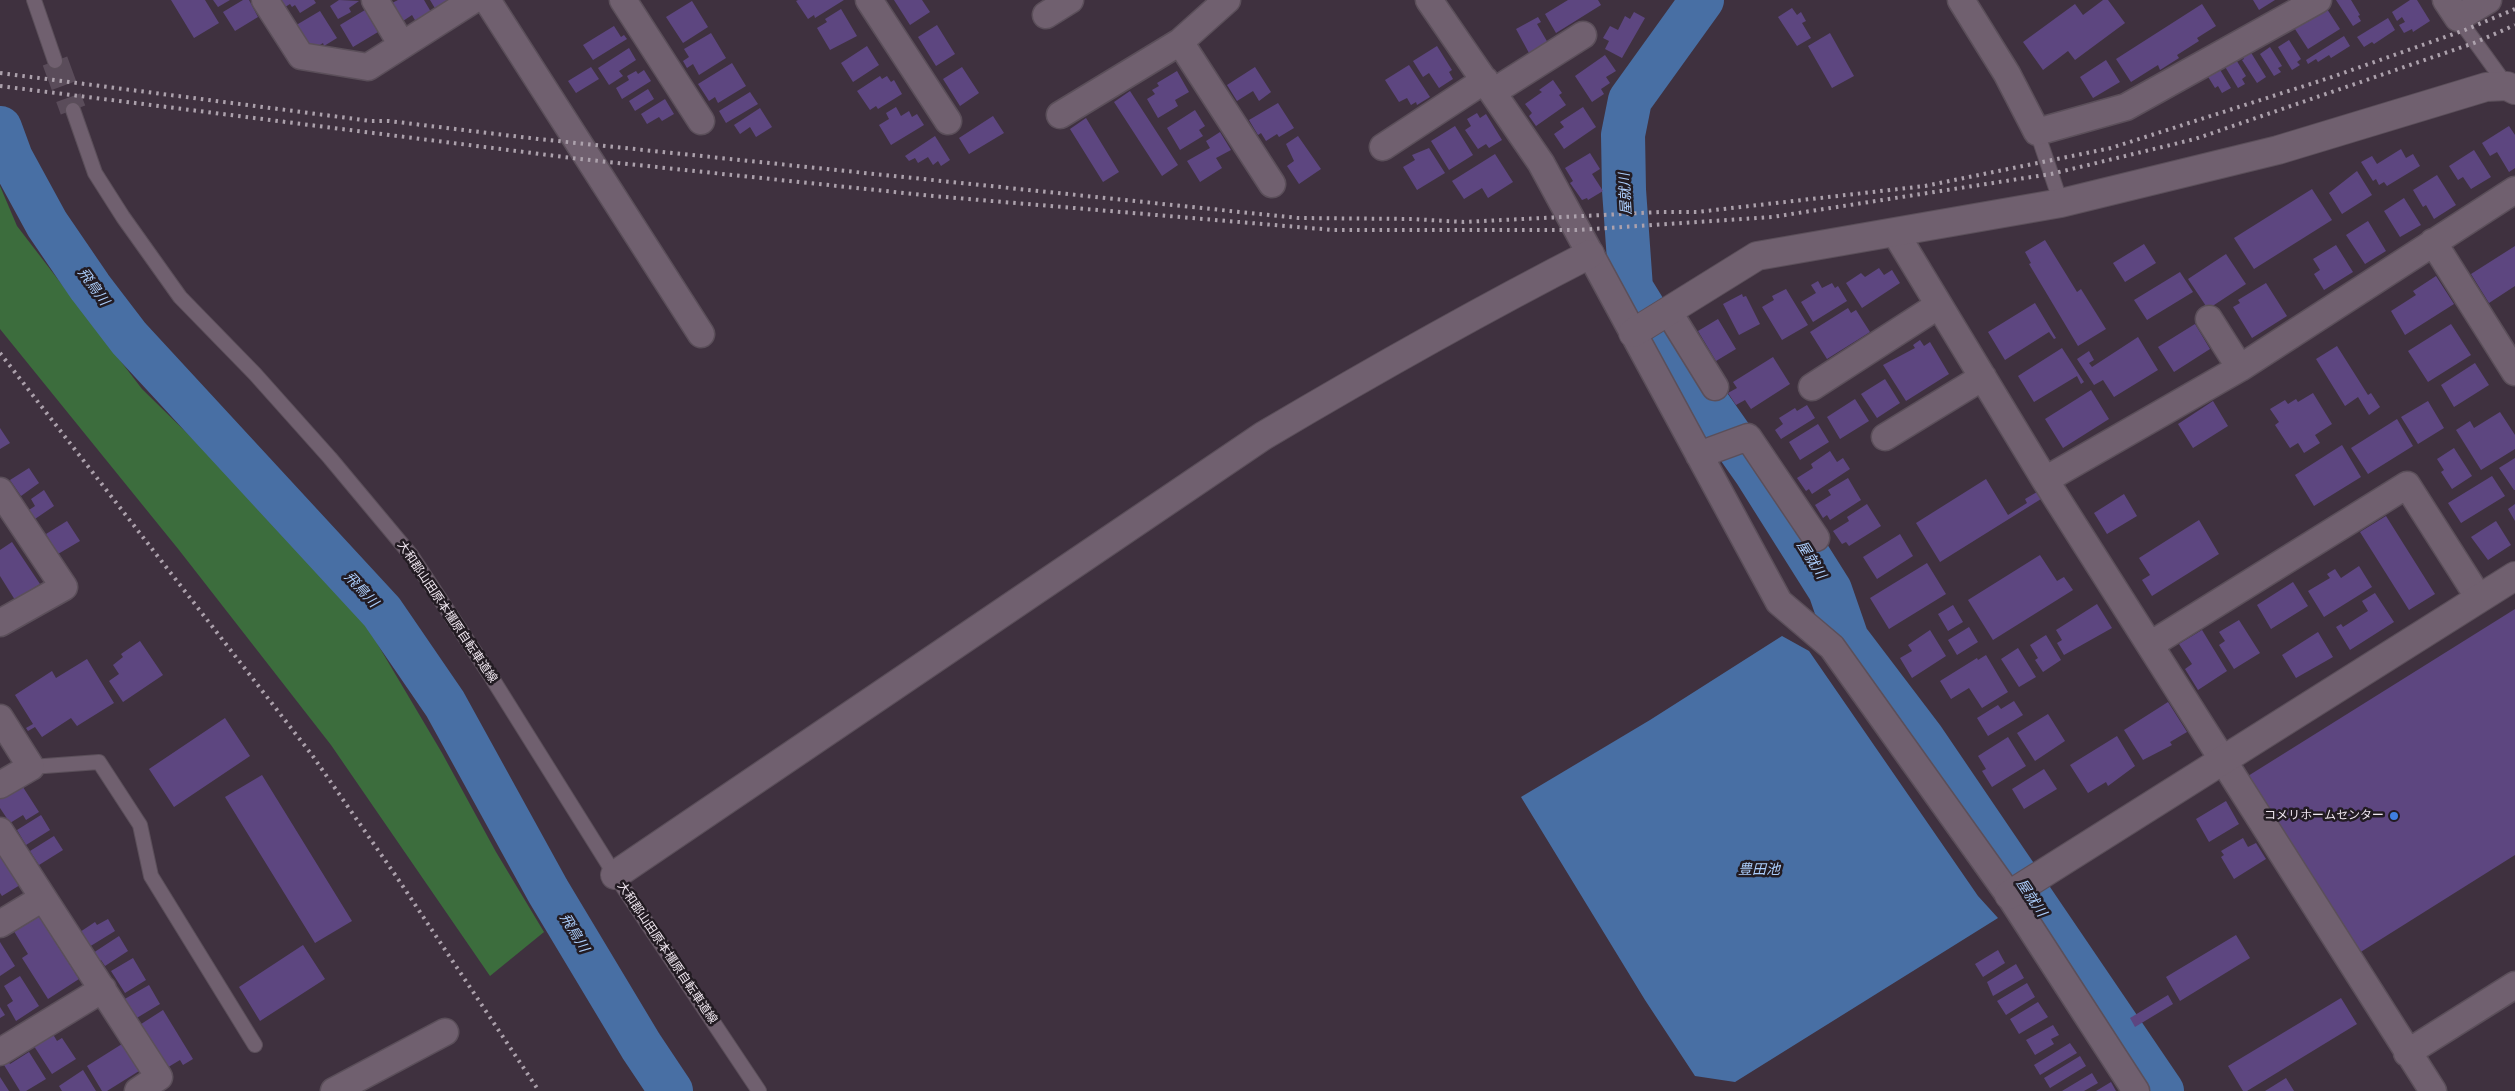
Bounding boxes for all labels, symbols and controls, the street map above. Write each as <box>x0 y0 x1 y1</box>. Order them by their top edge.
water label: 屋就川 <box>1617 173 1635 215</box>
water label: 飛鳥川 <box>74 265 112 309</box>
street label: 大和郡山田原本橿原自転車道線 <box>394 538 500 686</box>
water label: 屋就川 <box>1793 538 1829 582</box>
water label: 飛鳥川 <box>341 569 381 611</box>
place label: コメリホームセンター <box>2264 809 2384 823</box>
marker: コメリホームセンター <box>2388 810 2400 822</box>
water label: 豊田池 <box>1738 862 1780 878</box>
water label: 屋就川 <box>2012 876 2050 920</box>
street label: 大和郡山田原本橿原自転車道線 <box>614 879 720 1027</box>
water label: 飛鳥川 <box>556 911 592 955</box>

